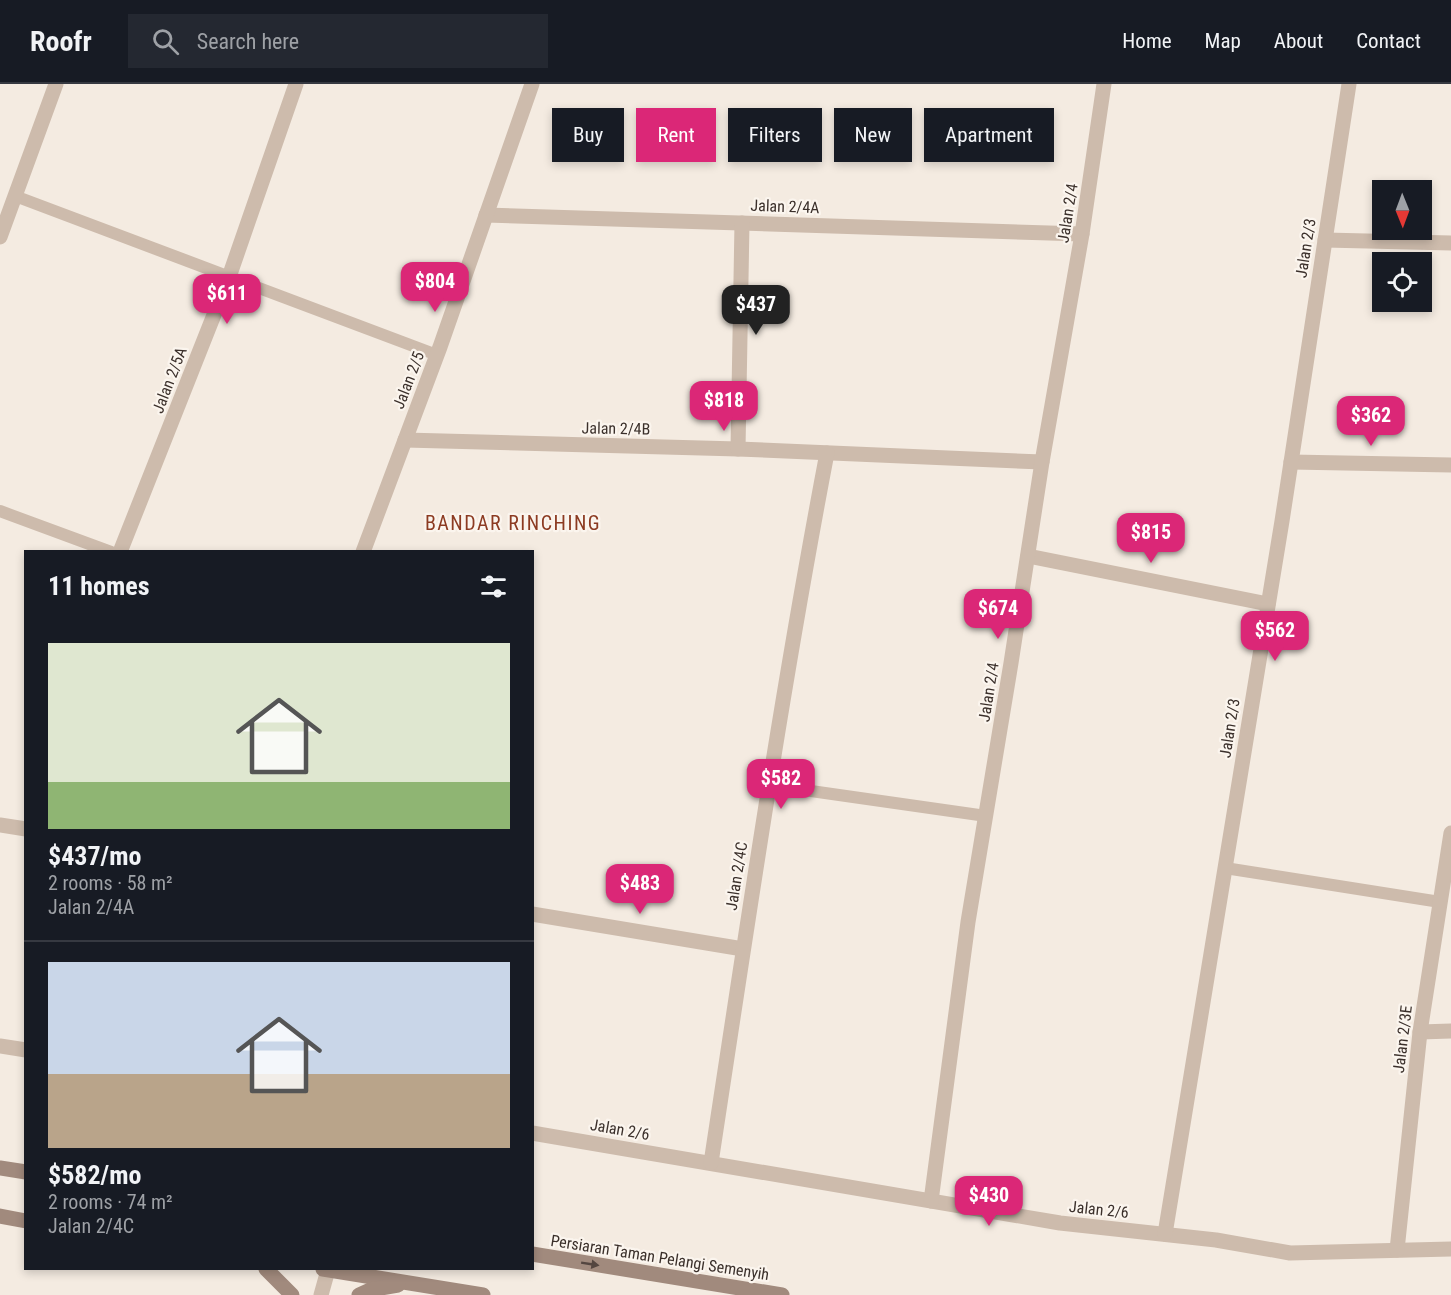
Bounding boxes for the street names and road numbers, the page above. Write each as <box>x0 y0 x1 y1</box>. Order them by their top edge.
street label: Jalan 2/4 <box>1053 182 1082 244</box>
street label: Jalan 2/4A <box>750 196 820 217</box>
street label: Jalan 2/3 <box>1291 217 1320 279</box>
street label: Jalan 2/5A <box>148 345 191 416</box>
street label: Jalan 2/5 <box>389 349 428 412</box>
street label: Jalan 2/4B <box>582 418 650 439</box>
street label: Jalan 2/4 <box>974 661 1003 723</box>
street label: Jalan 2/3 <box>1215 697 1244 759</box>
street label: Jalan 2/4C <box>722 841 751 912</box>
street label: Jalan 2/3E <box>1389 1004 1416 1074</box>
street label: Jalan 2/6 <box>589 1115 651 1144</box>
street label: Jalan 2/6 <box>1068 1197 1130 1222</box>
street label: Persiaran Taman Pelangi Semenyih <box>549 1231 771 1284</box>

